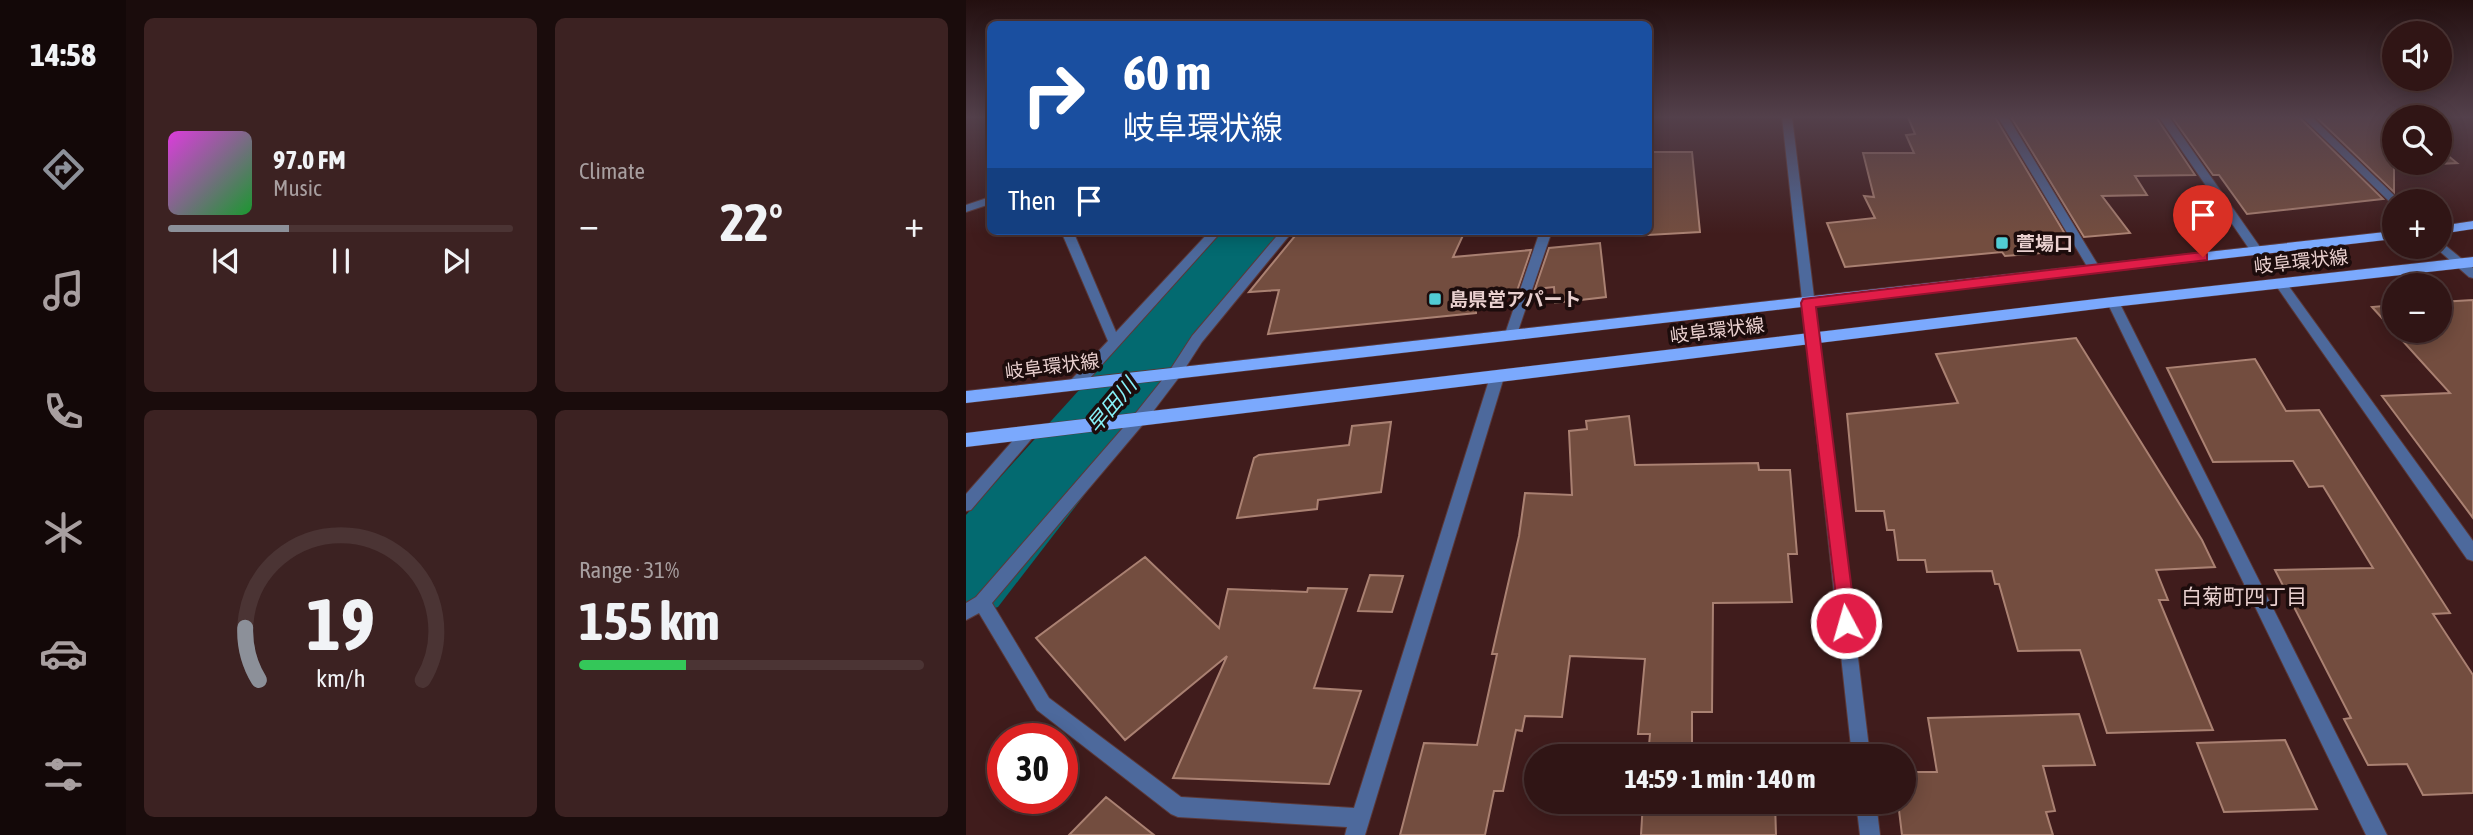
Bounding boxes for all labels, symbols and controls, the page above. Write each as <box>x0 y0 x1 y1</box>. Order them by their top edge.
map controls <box>2382 21 2452 343</box>
button: sound <box>2382 21 2452 91</box>
text: 14:58 <box>30 36 96 73</box>
text: 60 m <box>1123 44 1211 100</box>
icon: right <box>1008 49 1099 140</box>
button: search <box>2382 105 2452 175</box>
text: 岐阜環状線 <box>1123 109 1283 146</box>
icon: directions <box>39 145 88 194</box>
text: 97.0 FM <box>273 145 346 175</box>
text: Climate <box>579 158 645 184</box>
text: Music <box>273 175 321 201</box>
icon: arrive <box>1070 182 1108 220</box>
pin <box>2173 185 2233 257</box>
text: Then <box>1008 186 1056 216</box>
button: + <box>2382 189 2452 259</box>
text: 22° <box>720 192 783 252</box>
icon: arrive <box>2184 196 2222 234</box>
text: − <box>579 202 599 245</box>
text: + <box>904 202 924 245</box>
place label: 萱場口 <box>2016 232 2073 254</box>
marker: 萱場口 <box>1994 235 2010 251</box>
icon: previous <box>207 242 245 280</box>
icon: pause <box>322 242 360 280</box>
icon: next <box>437 242 475 280</box>
street label: 岐阜環状線 <box>2253 245 2349 277</box>
icon: music <box>39 266 88 315</box>
button: − <box>2382 273 2452 343</box>
place label: 島県営アパート <box>1449 288 1582 310</box>
marker: 島県営アパート <box>1427 291 1443 307</box>
street label: 岐阜環状線 <box>1669 313 1765 347</box>
street label: 岐阜環状線 <box>1004 349 1100 383</box>
water label: 早田川 <box>1082 372 1142 437</box>
icon: phone <box>39 387 88 436</box>
icon: climate <box>39 508 88 557</box>
text: Range · 31% <box>579 557 679 583</box>
text: 19 <box>306 582 375 665</box>
district label: 白菊町四丁目 <box>2181 584 2307 608</box>
position arrow <box>1809 586 1883 660</box>
text: 155 km <box>579 591 720 651</box>
icon: car <box>39 629 88 678</box>
text: km/h <box>316 663 365 691</box>
speed limit sign: 30 <box>987 723 1078 814</box>
icon: filters <box>39 750 88 799</box>
text: 14:59 · 1 min · 140 m <box>1625 764 1815 794</box>

